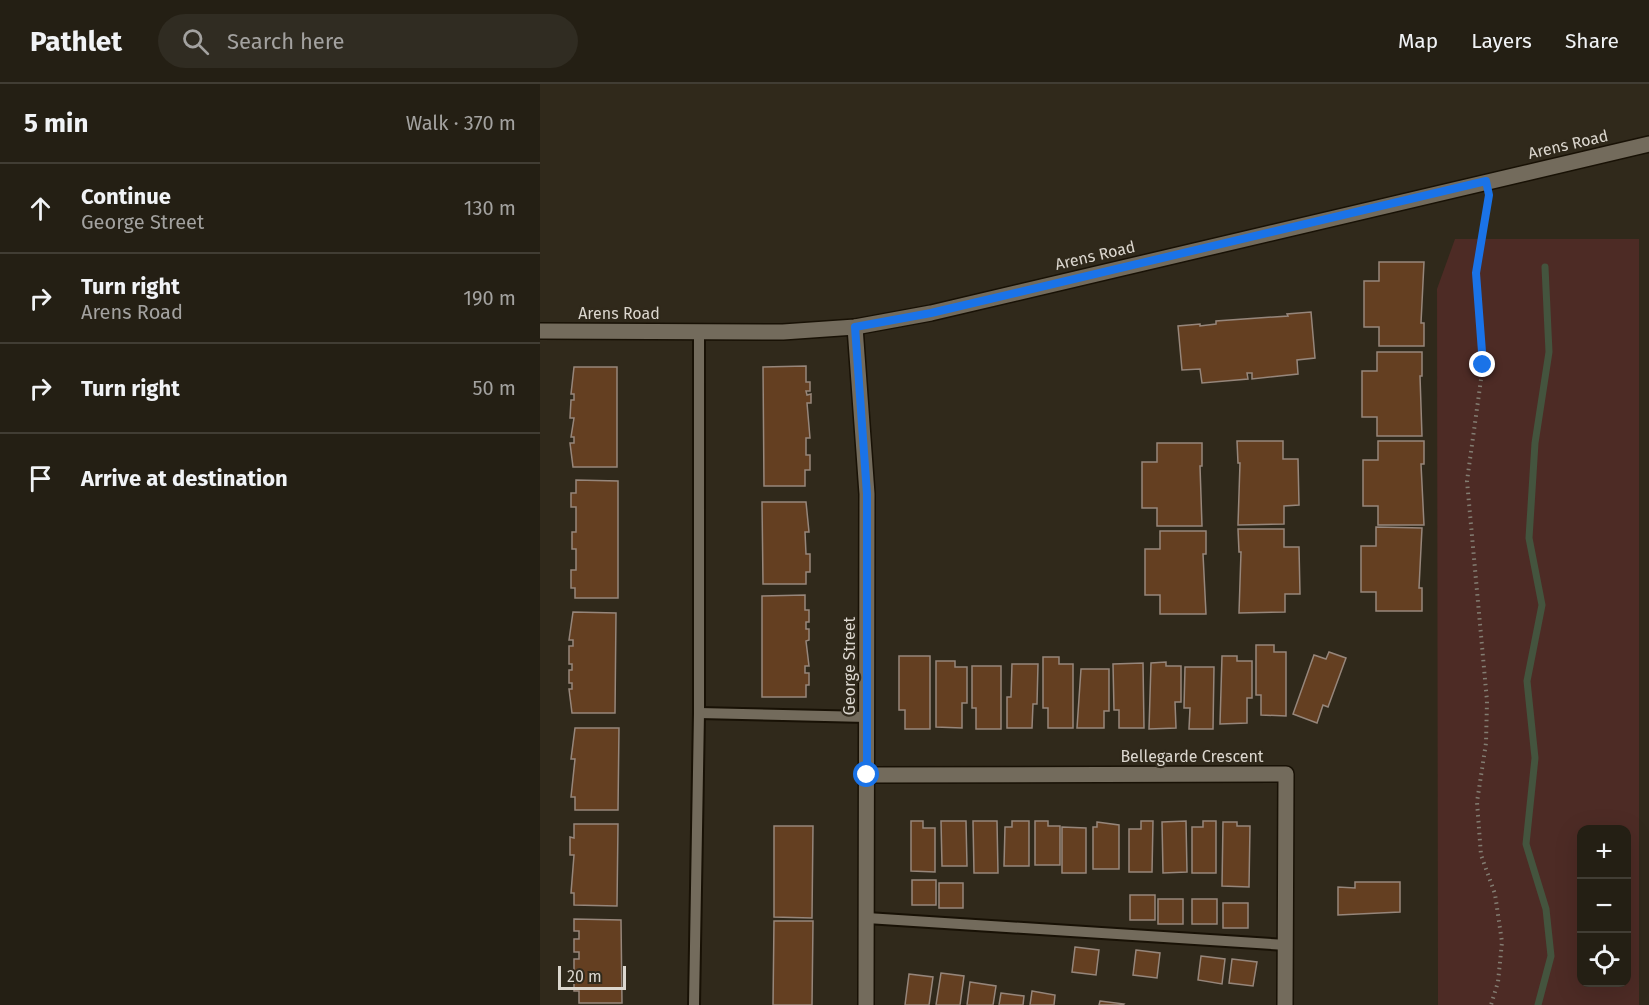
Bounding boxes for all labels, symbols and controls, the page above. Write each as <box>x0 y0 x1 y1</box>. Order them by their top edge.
search box <box>158 14 578 68</box>
text: Pathlet <box>30 25 122 58</box>
icon: search <box>179 25 212 58</box>
text: Search here <box>227 28 345 55</box>
text: Map <box>1398 28 1438 54</box>
text: Layers <box>1471 28 1532 54</box>
text: Share <box>1565 28 1619 54</box>
text: 5 min <box>24 108 88 139</box>
text: Walk · 370 m <box>406 111 516 135</box>
street label: Arens Road <box>1526 126 1610 163</box>
text: Continue <box>81 183 171 210</box>
icon: ahead <box>24 192 57 225</box>
text: 130 m <box>464 196 516 220</box>
text: George Street <box>81 210 204 234</box>
street label: Arens Road <box>1053 237 1137 274</box>
text: Turn right <box>81 273 180 300</box>
icon: right <box>24 282 57 315</box>
text: 190 m <box>463 286 516 310</box>
text: Arens Road <box>81 300 183 324</box>
street label: Arens Road <box>578 304 660 323</box>
route end <box>1469 351 1495 377</box>
icon: right <box>24 372 57 405</box>
text: Turn right <box>81 375 180 402</box>
text: 50 m <box>472 376 516 400</box>
icon: arrive <box>24 462 57 495</box>
text: Arrive at destination <box>81 465 288 492</box>
street label: George Street <box>840 617 859 715</box>
street label: Bellegarde Crescent <box>1120 747 1264 766</box>
route start <box>853 761 879 787</box>
map controls <box>1577 825 1631 987</box>
button: + <box>1577 825 1631 879</box>
button: − <box>1577 879 1631 933</box>
button: locate <box>1577 933 1631 987</box>
scale bar <box>558 963 626 990</box>
text: 20 m <box>567 967 602 986</box>

